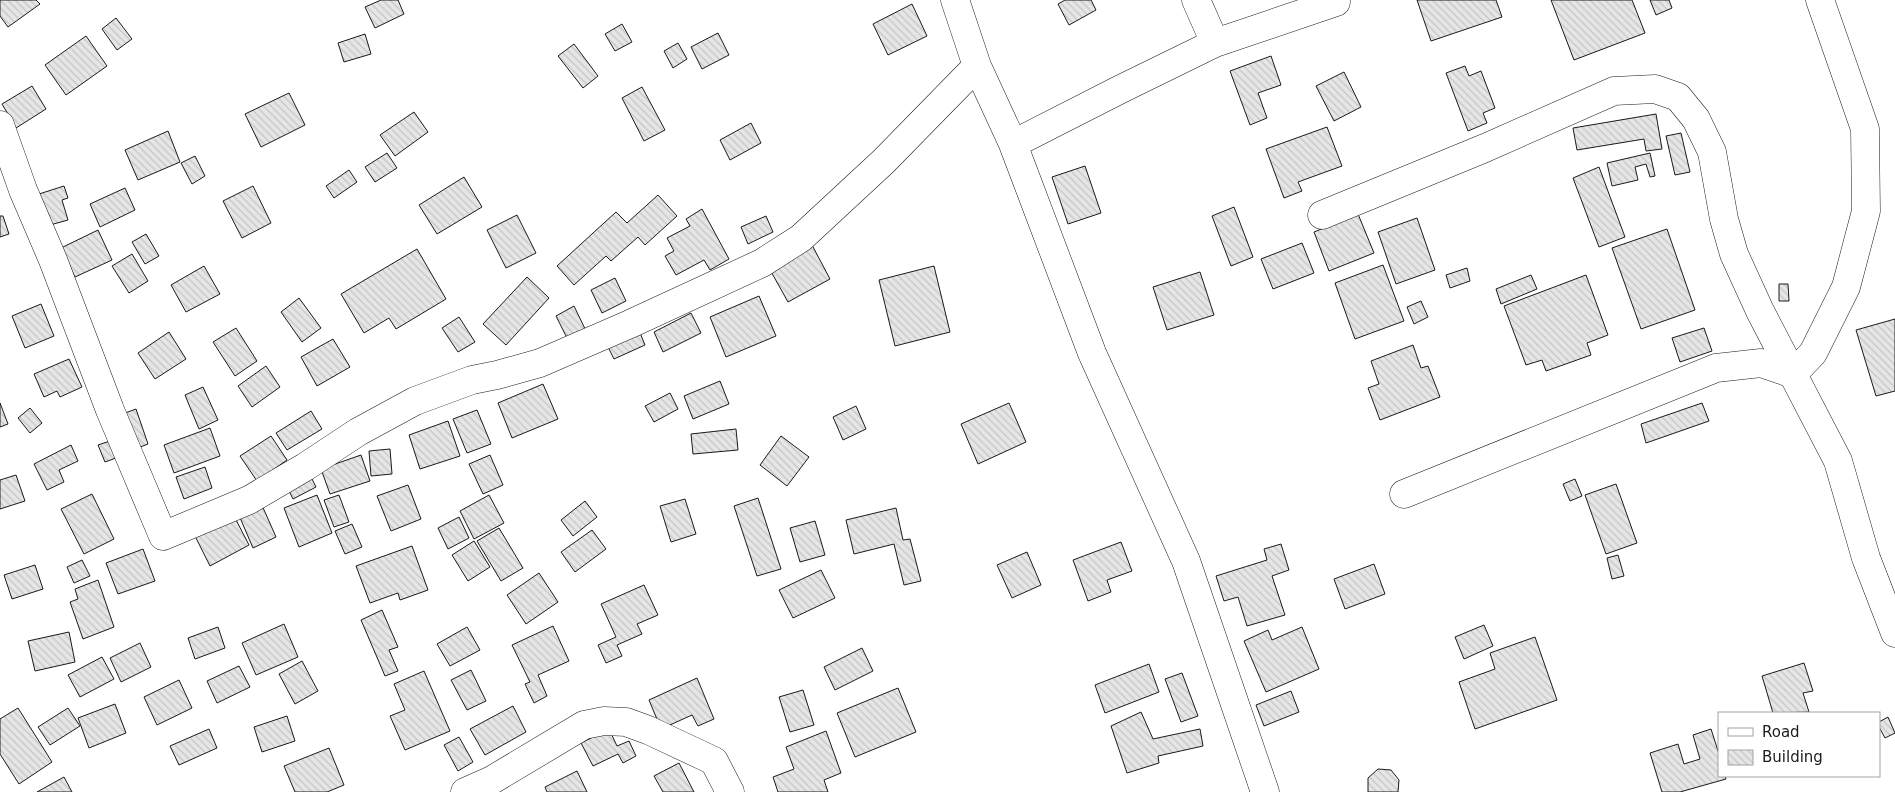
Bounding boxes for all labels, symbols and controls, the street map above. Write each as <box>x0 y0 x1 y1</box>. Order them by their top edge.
legend <box>1718 712 1880 777</box>
text: Road <box>1762 723 1800 741</box>
text: Building <box>1762 748 1823 766</box>

